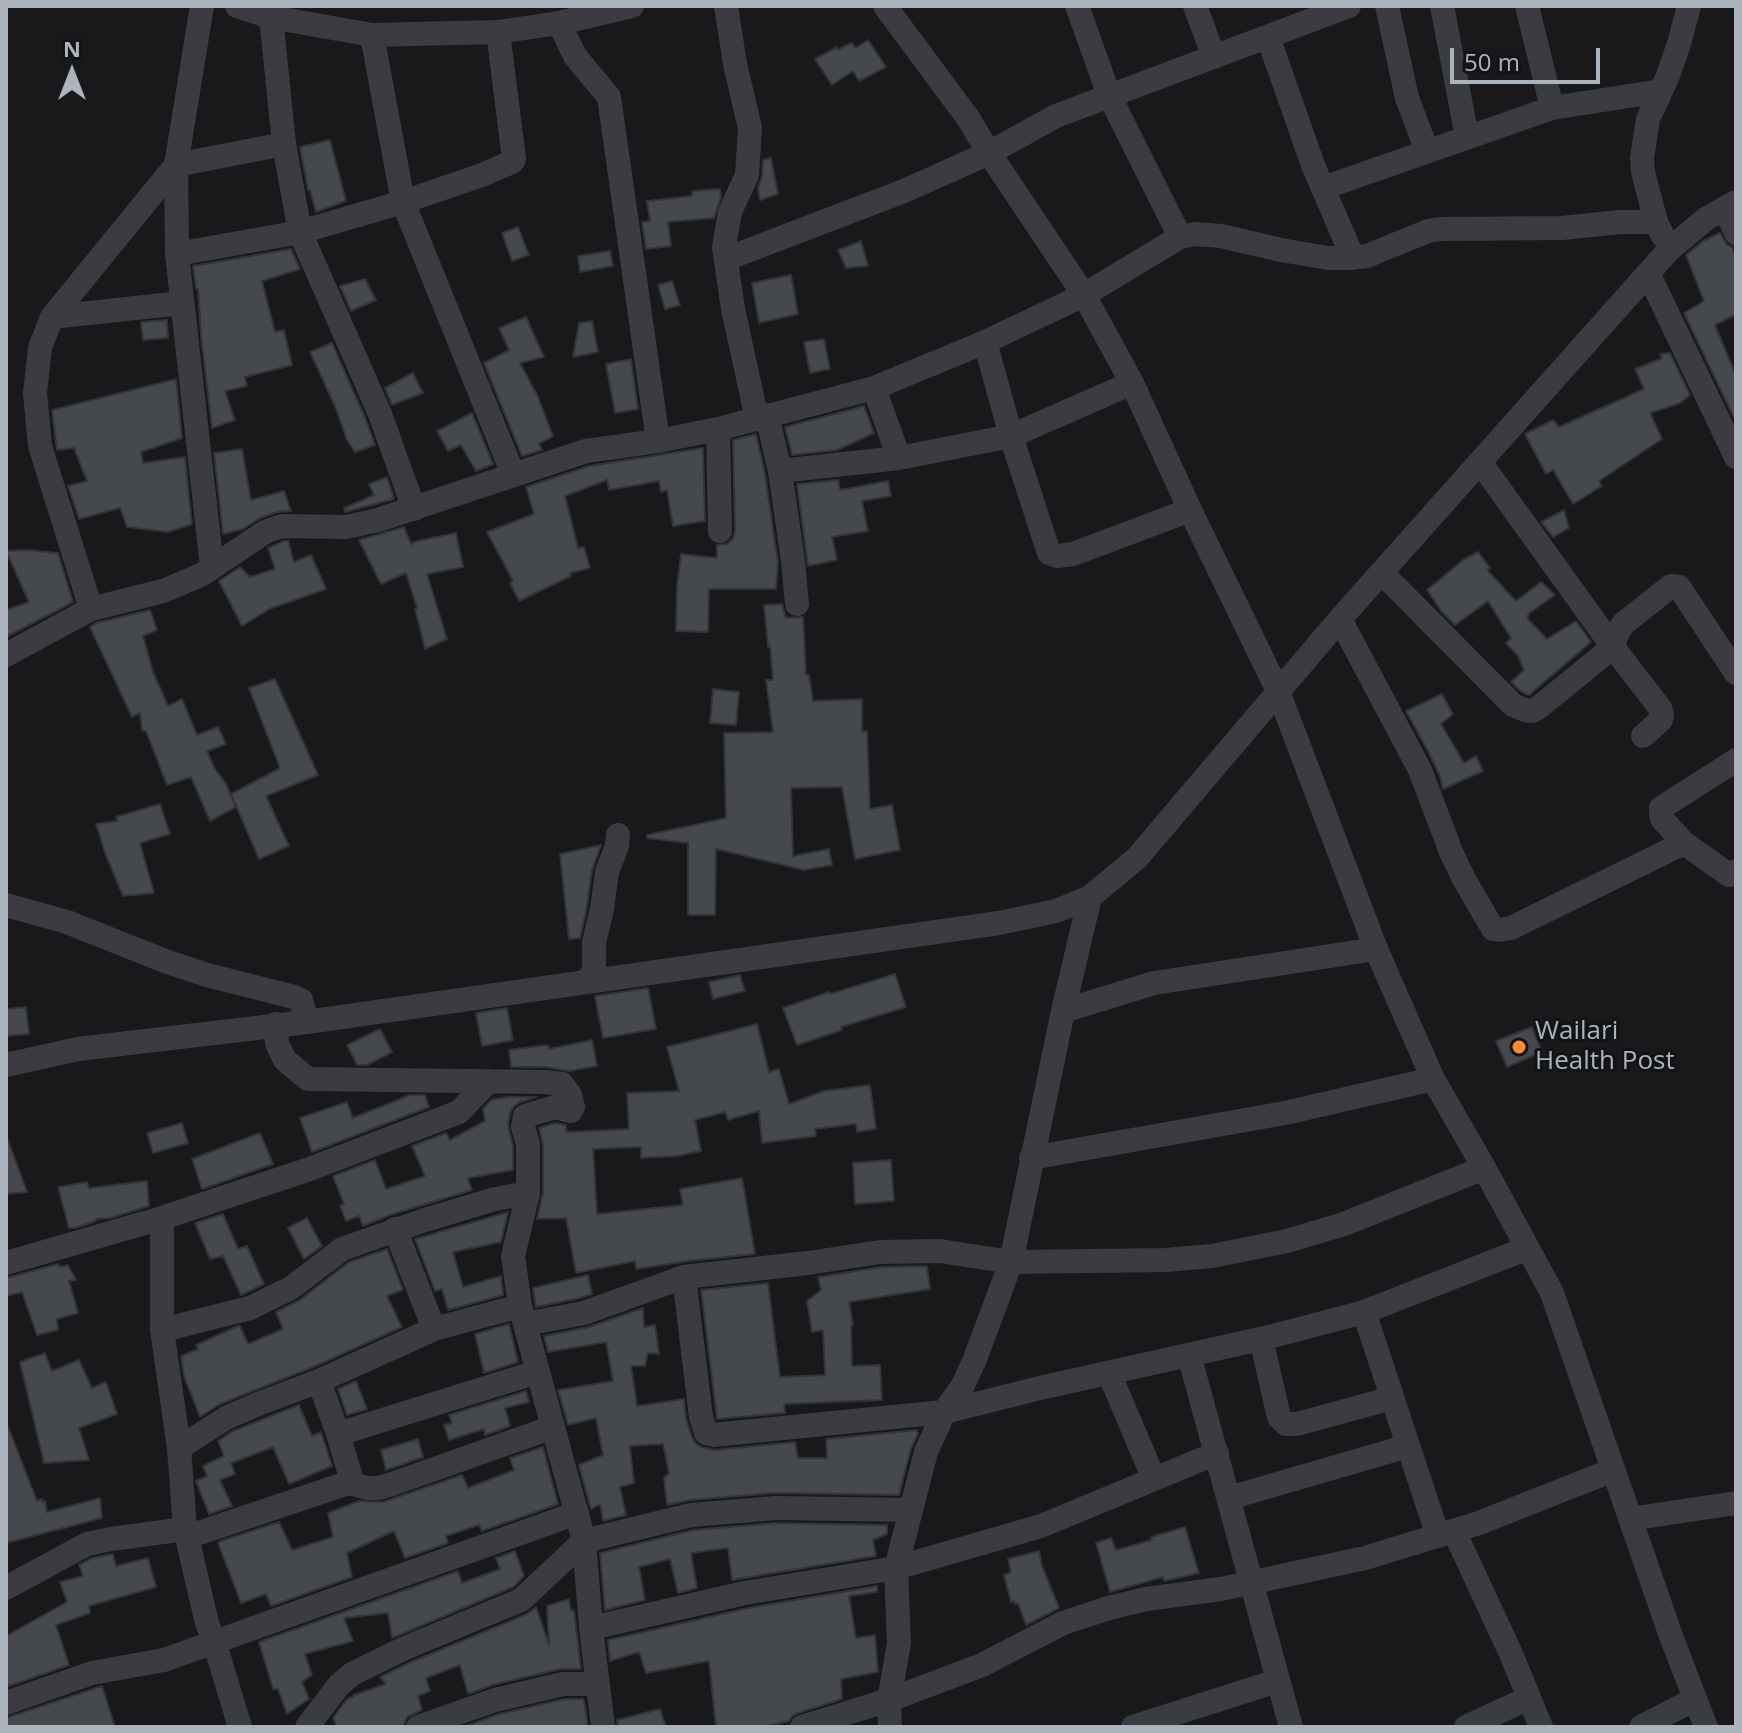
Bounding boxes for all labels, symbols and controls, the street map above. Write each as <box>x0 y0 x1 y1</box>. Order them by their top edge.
north arrow <box>32 32 112 112</box>
scale bar <box>1454 32 1604 82</box>
text: N <box>63 33 81 63</box>
text: 50 m <box>1464 45 1520 78</box>
place label: Wailari Health Post <box>1535 1016 1675 1078</box>
marker: Wailari Health Post <box>1510 1038 1528 1056</box>

